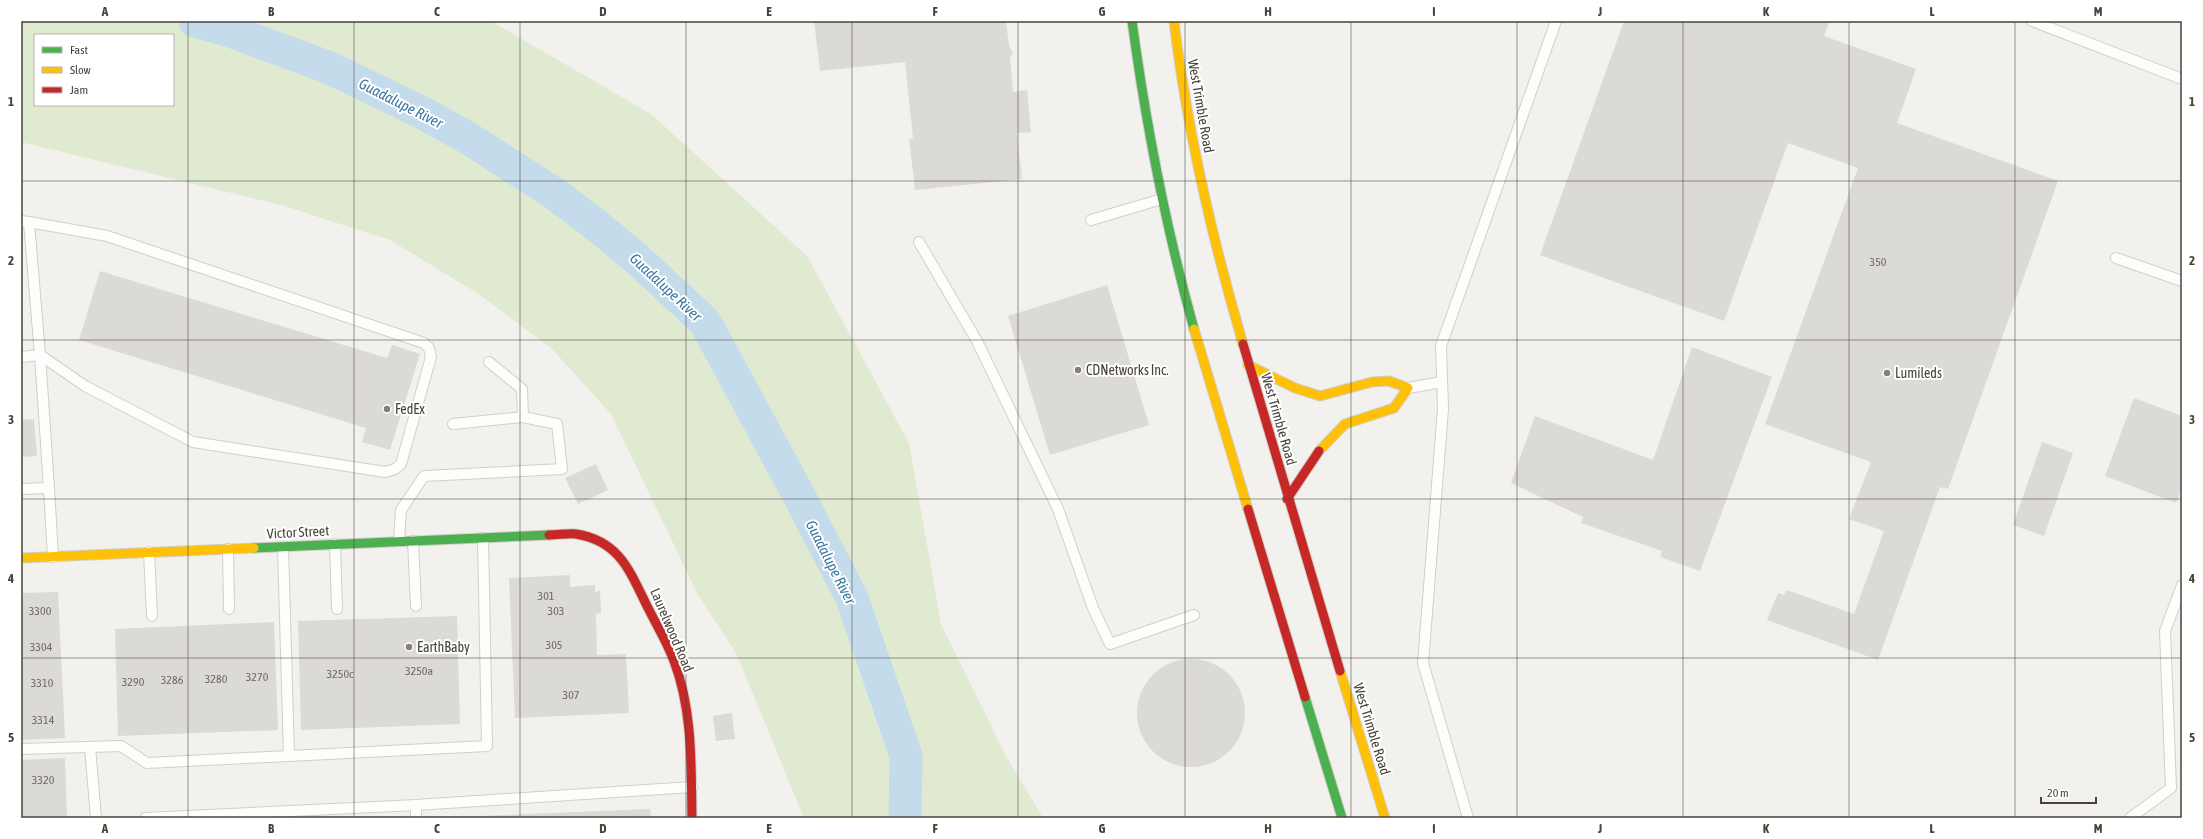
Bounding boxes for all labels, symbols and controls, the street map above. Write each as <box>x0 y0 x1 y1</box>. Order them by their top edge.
text: A <box>101 4 109 19</box>
text: B <box>268 4 275 19</box>
text: C <box>434 4 440 19</box>
text: D <box>599 4 607 19</box>
text: E <box>766 4 772 19</box>
text: F <box>932 4 938 19</box>
text: G <box>1099 4 1106 19</box>
text: H <box>1264 4 1272 19</box>
text: I <box>1432 4 1436 19</box>
text: J <box>1597 4 1602 19</box>
text: K <box>1763 4 1770 19</box>
text: L <box>1929 4 1935 19</box>
text: M <box>2094 4 2103 19</box>
legend <box>34 34 174 106</box>
text: Fast <box>70 43 88 57</box>
street label: West Trimble Road <box>1185 58 1217 154</box>
text: Slow <box>70 63 91 77</box>
water label: Guadalupe River <box>356 75 446 132</box>
text: Jam <box>70 83 88 97</box>
text: 1 <box>8 94 14 109</box>
text: 1 <box>2189 94 2195 109</box>
water label: Guadalupe River <box>627 250 706 325</box>
text: 2 <box>8 253 14 268</box>
text: 2 <box>2189 253 2195 268</box>
house number: 350 <box>1870 255 1887 269</box>
place label: CDNetworks Inc. <box>1086 362 1169 378</box>
marker: CDNetworks Inc. <box>1073 365 1083 375</box>
place label: Lumileds <box>1895 365 1942 381</box>
marker: Lumileds <box>1882 368 1892 378</box>
street label: West Trimble Road <box>1258 371 1300 467</box>
place label: FedEx <box>395 401 425 417</box>
marker: FedEx <box>382 404 392 414</box>
text: 3 <box>8 412 14 427</box>
text: 3 <box>2189 412 2195 427</box>
water label: Guadalupe River <box>803 517 860 607</box>
street label: Victor Street <box>266 522 330 542</box>
text: 4 <box>7 571 14 586</box>
text: 4 <box>2188 571 2195 586</box>
street label: Laurelwood Road <box>647 586 697 674</box>
house number: 301 <box>538 589 555 603</box>
house number: 3300 <box>29 604 52 618</box>
house number: 303 <box>548 604 564 618</box>
house number: 305 <box>546 638 562 652</box>
place label: EarthBaby <box>417 639 470 655</box>
house number: 3304 <box>30 640 53 654</box>
marker: EarthBaby <box>404 642 414 652</box>
house number: 3250a <box>405 664 433 678</box>
house number: 3250c <box>326 667 354 681</box>
house number: 3270 <box>246 670 269 684</box>
house number: 3280 <box>205 672 228 686</box>
house number: 3286 <box>161 673 184 687</box>
house number: 3290 <box>122 675 145 689</box>
house number: 3310 <box>31 676 54 690</box>
street label: West Trimble Road <box>1350 681 1394 777</box>
house number: 307 <box>563 688 580 702</box>
house number: 3314 <box>32 713 55 727</box>
text: 5 <box>8 730 14 745</box>
text: 5 <box>2189 730 2195 745</box>
house number: 3320 <box>32 773 55 787</box>
scale bar <box>2041 779 2096 805</box>
text: 20 m <box>2047 786 2069 800</box>
text: A <box>101 821 109 836</box>
text: B <box>268 821 275 836</box>
text: C <box>434 821 440 836</box>
text: D <box>599 821 607 836</box>
text: E <box>766 821 772 836</box>
text: F <box>932 821 938 836</box>
text: G <box>1099 821 1106 836</box>
text: H <box>1264 821 1272 836</box>
text: I <box>1432 821 1436 836</box>
text: J <box>1597 821 1602 836</box>
text: K <box>1763 821 1770 836</box>
text: L <box>1929 821 1935 836</box>
text: M <box>2094 821 2103 836</box>

